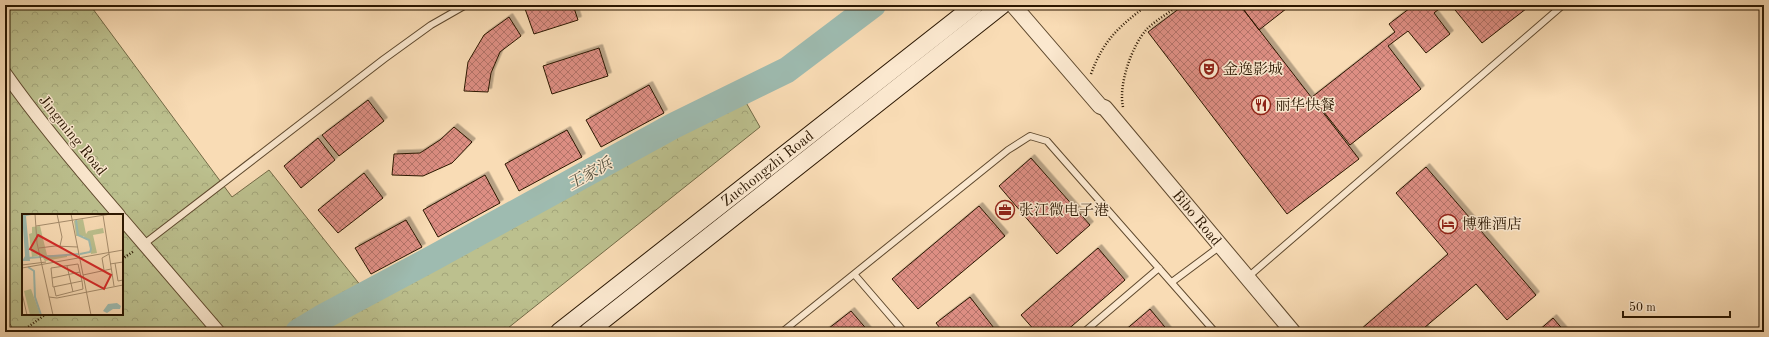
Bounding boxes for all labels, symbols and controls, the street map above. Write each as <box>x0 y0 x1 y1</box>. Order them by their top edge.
theatre icon: 金逸影城 <box>1198 58 1220 80</box>
place label: 金逸影城 <box>1223 61 1283 78</box>
street label: Jingming Road <box>35 93 109 179</box>
restaurant icon: 丽华快餐 <box>1250 94 1272 116</box>
place label: 丽华快餐 <box>1275 97 1335 114</box>
street label: Zuchongzhi Road <box>719 129 817 210</box>
water label: 王家浜 <box>564 153 617 193</box>
street label: Bibo Road <box>1169 188 1223 249</box>
office icon: 张江微电子港 <box>994 199 1016 221</box>
place label: 张江微电子港 <box>1019 202 1109 219</box>
hotel icon: 博雅酒店 <box>1437 213 1459 235</box>
inset map <box>22 214 123 315</box>
place label: 博雅酒店 <box>1462 216 1522 233</box>
scale bar <box>1623 293 1730 319</box>
text: 50 m <box>1629 301 1656 314</box>

